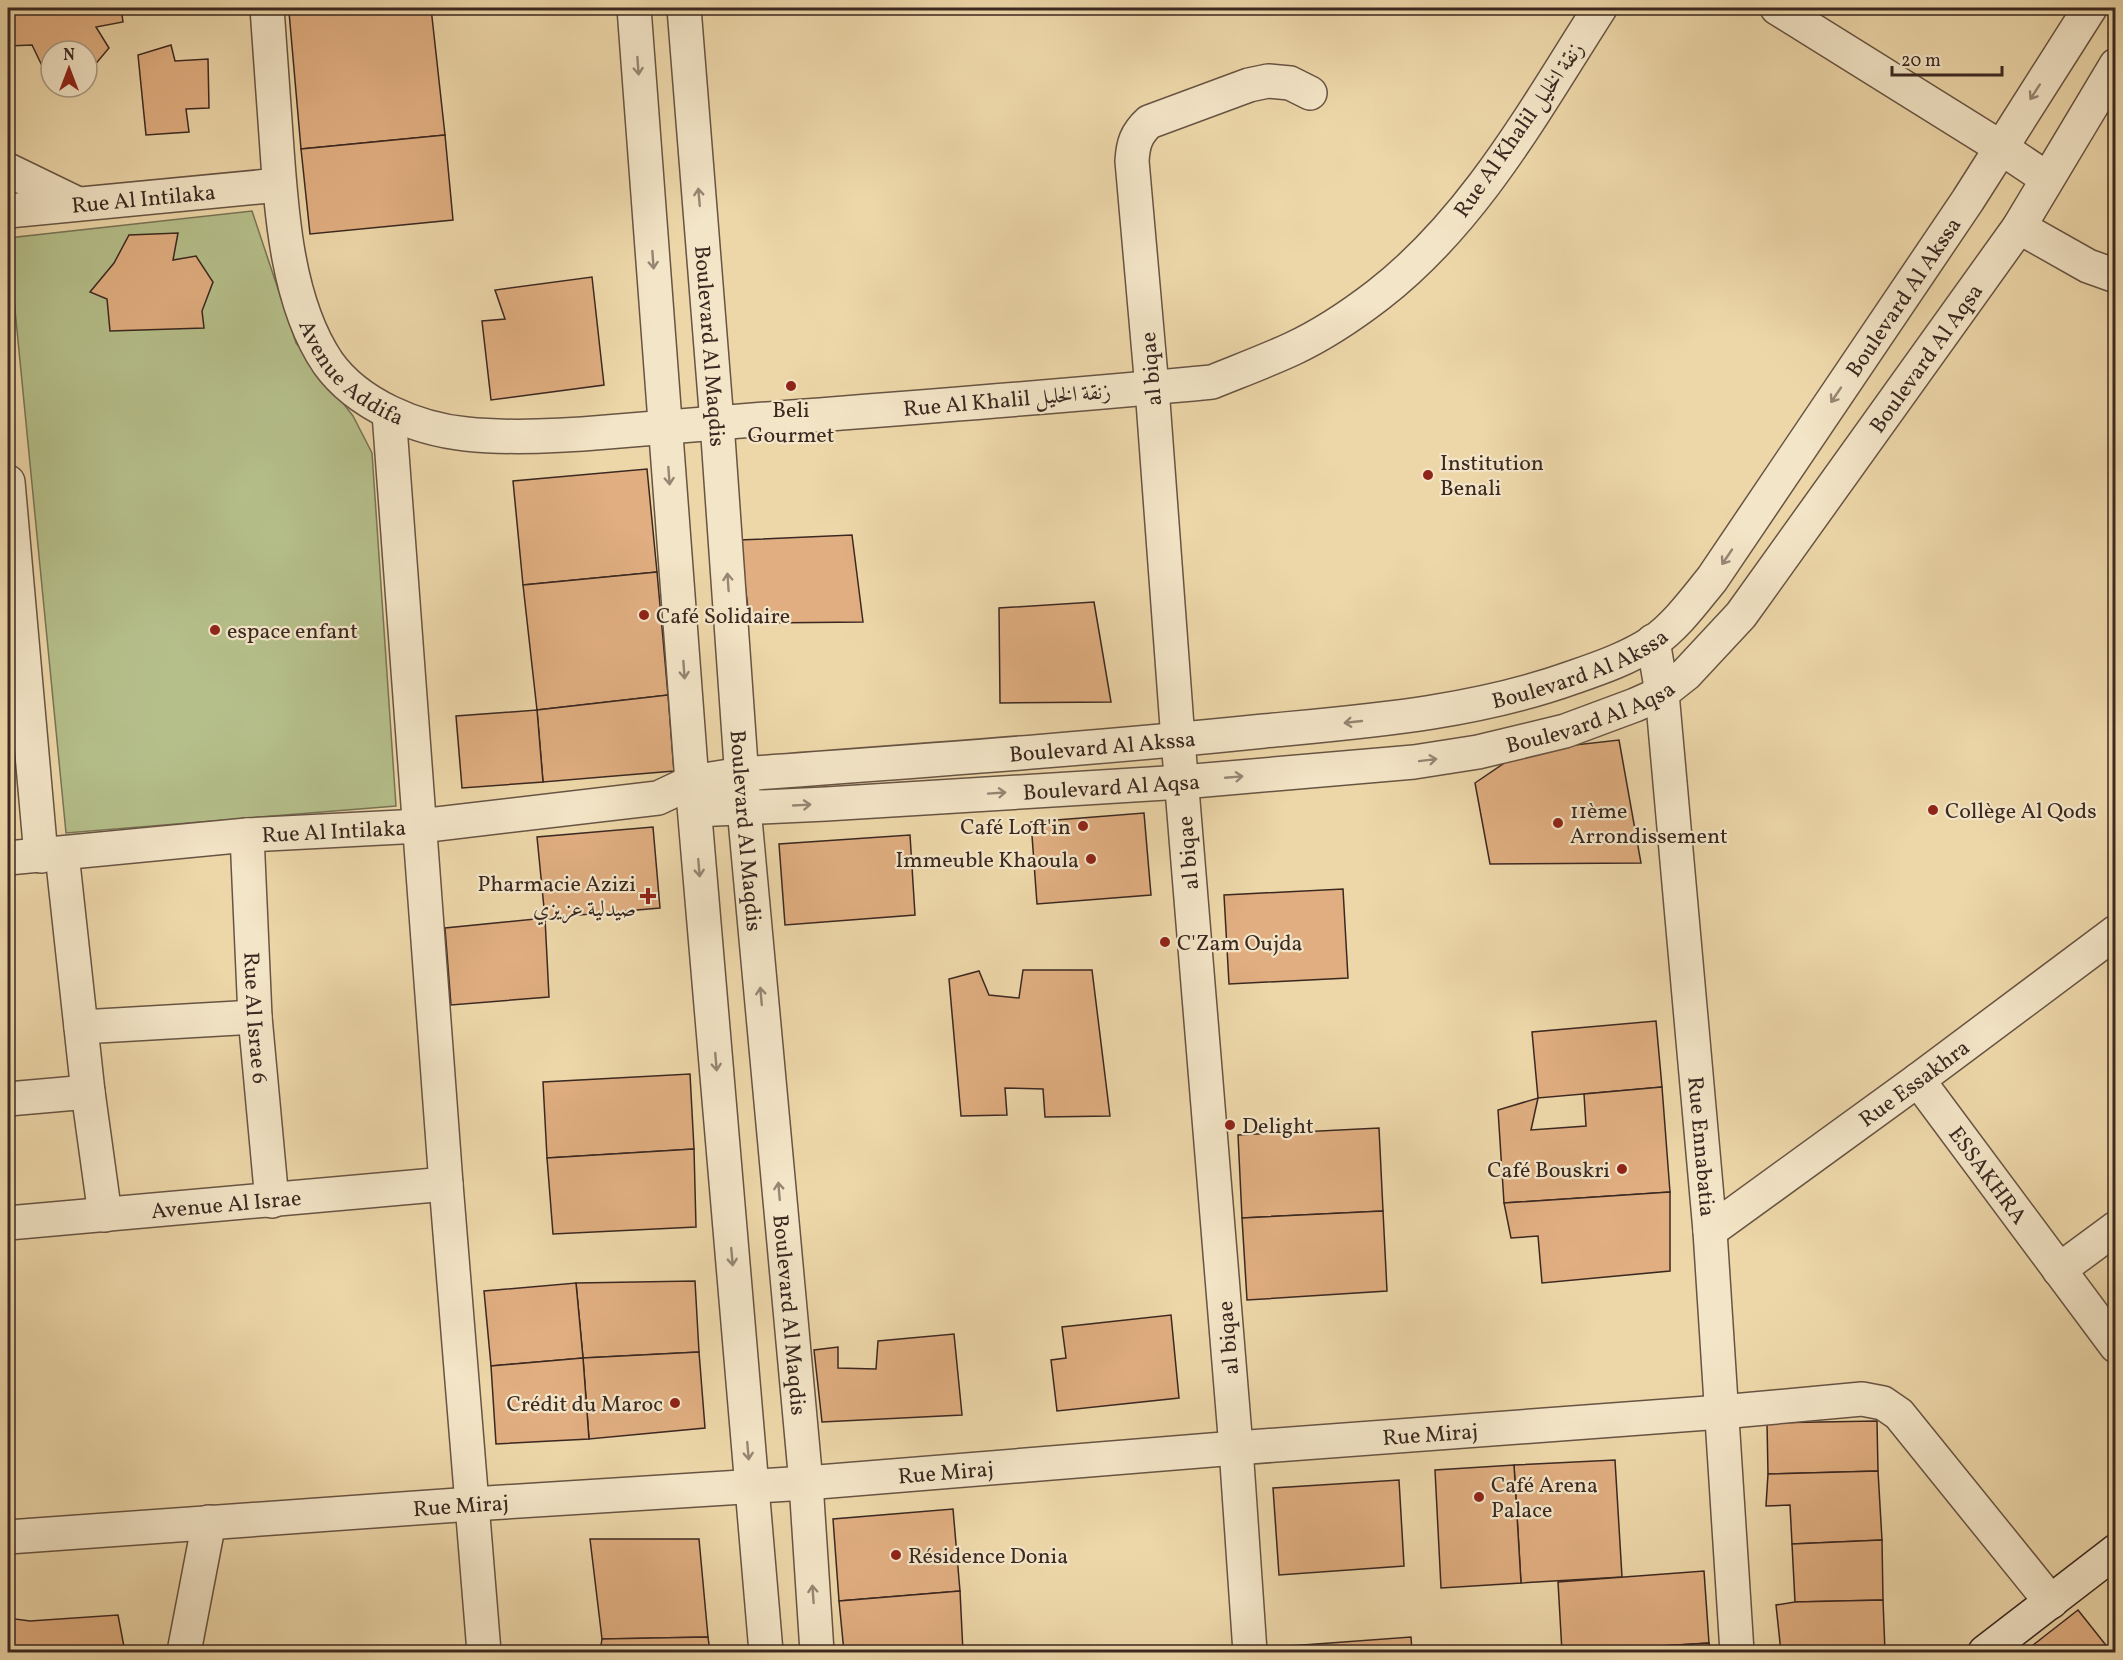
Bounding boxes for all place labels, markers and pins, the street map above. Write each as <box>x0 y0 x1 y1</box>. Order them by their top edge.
marker: Beli Gourmet <box>784 379 798 393</box>
place label: Beli Gourmet <box>747 396 835 452</box>
place label: Institution Benali <box>1440 449 1544 505</box>
marker: Institution Benali <box>1421 468 1435 482</box>
place label: Café Solidaire <box>656 602 790 633</box>
marker: Café Solidaire <box>637 608 651 622</box>
place label: espace enfant <box>227 617 358 648</box>
marker: espace enfant <box>208 623 222 637</box>
place label: 11ème Arrondissement <box>1570 797 1728 853</box>
place label: Collège Al Qods <box>1945 797 2097 828</box>
marker: Collège Al Qods <box>1926 803 1940 817</box>
place label: Café Loft'in <box>960 813 1071 844</box>
marker: 11ème Arrondissement <box>1551 816 1565 830</box>
marker: Café Loft'in <box>1076 819 1090 833</box>
place label: Immeuble Khaoula <box>896 846 1079 877</box>
marker: Immeuble Khaoula <box>1084 852 1098 866</box>
place label: Pharmacie Azizi صيدلية عزيزي <box>477 870 636 926</box>
marker: Pharmacie Azizi صيدلية عزيزي <box>641 889 655 903</box>
place label: C'Zam Oujda <box>1177 929 1303 960</box>
marker: C'Zam Oujda <box>1158 935 1172 949</box>
place label: Delight <box>1242 1112 1314 1143</box>
marker: Delight <box>1223 1118 1237 1132</box>
place label: Café Bouskri <box>1487 1156 1610 1187</box>
marker: Café Bouskri <box>1615 1162 1629 1176</box>
place label: Crédit du Maroc <box>506 1390 663 1421</box>
marker: Crédit du Maroc <box>668 1396 682 1410</box>
place label: Café Arena Palace <box>1491 1471 1598 1527</box>
marker: Café Arena Palace <box>1472 1490 1486 1504</box>
place label: Résidence Donia <box>908 1542 1068 1573</box>
marker: Résidence Donia <box>889 1548 903 1562</box>

